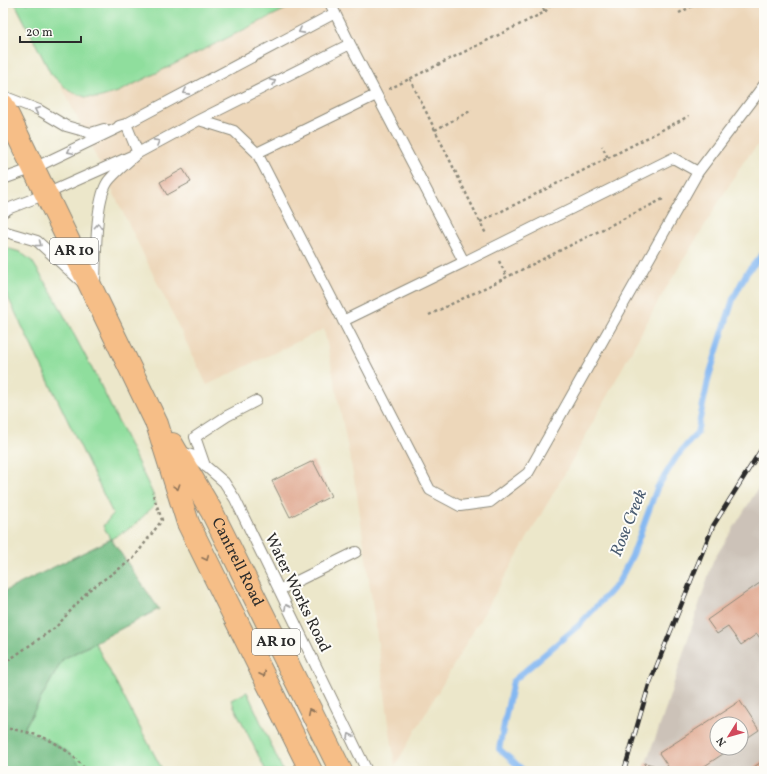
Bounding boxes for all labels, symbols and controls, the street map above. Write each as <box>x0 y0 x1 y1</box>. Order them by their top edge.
scale bar <box>20 18 81 44</box>
text: 20 m <box>26 25 53 41</box>
one-way arrow <box>298 26 305 34</box>
one-way arrow <box>269 80 276 87</box>
one-way arrow <box>183 87 190 95</box>
one-way arrow <box>34 107 41 115</box>
one-way arrow <box>153 140 161 147</box>
one-way arrow <box>67 146 74 154</box>
one-way arrow <box>93 223 102 229</box>
road number: AR 10 <box>50 238 98 264</box>
one-way arrow <box>35 239 42 246</box>
one-way arrow <box>172 484 181 491</box>
water label: Rose Creek <box>605 486 653 560</box>
street label: Cantrell Road <box>206 514 268 610</box>
street label: Water Works Road <box>259 530 335 656</box>
one-way arrow <box>201 553 208 561</box>
one-way arrow <box>284 603 292 611</box>
road number: AR 10 <box>252 629 300 655</box>
one-way arrow <box>258 670 266 677</box>
one-way arrow <box>308 708 316 715</box>
north arrow <box>709 716 749 756</box>
one-way arrow <box>347 733 355 740</box>
text: N <box>714 733 731 749</box>

